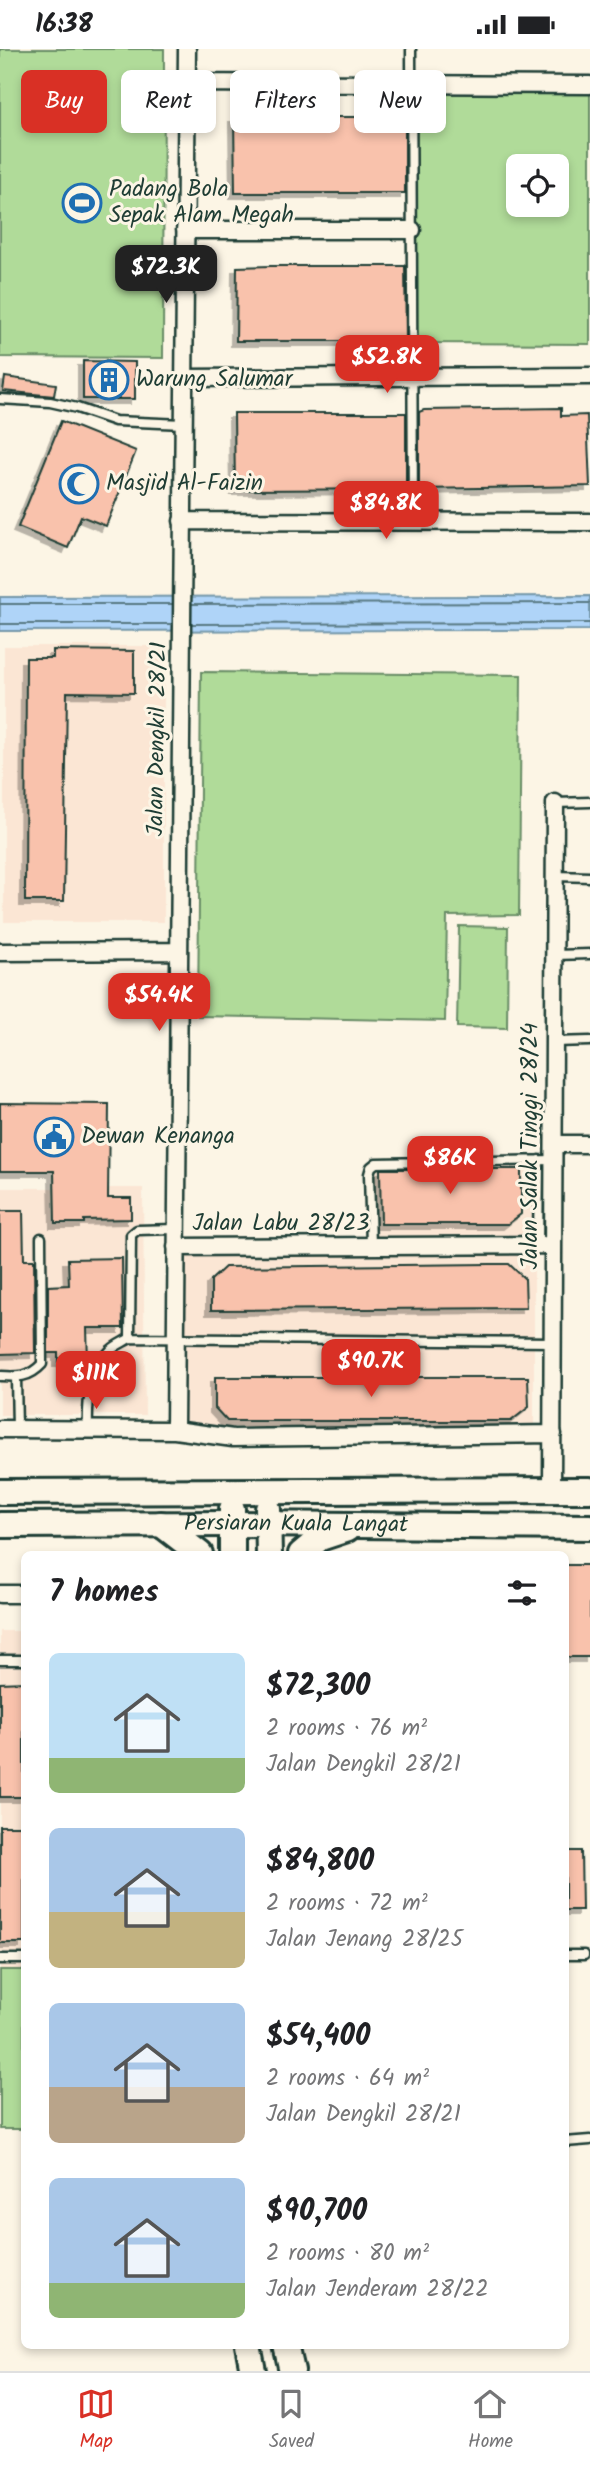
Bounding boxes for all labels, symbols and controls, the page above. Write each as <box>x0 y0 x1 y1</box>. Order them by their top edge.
text: 16:38 <box>35 4 93 46</box>
chip: Buy <box>21 70 107 133</box>
chip: Rent <box>121 70 216 133</box>
chip: Filters <box>230 70 340 133</box>
chip: New <box>354 70 446 133</box>
map controls <box>506 154 569 217</box>
button: locate <box>506 154 569 217</box>
place label: Padang Bola Sepak Alam Megah <box>109 172 294 234</box>
sports icon: Padang Bola Sepak Alam Megah <box>61 182 103 224</box>
pin: $72.3K <box>109 245 223 305</box>
text: $72.3K <box>131 250 201 286</box>
pin: $52.8K <box>330 335 444 395</box>
text: $52.8K <box>351 340 423 376</box>
building icon: Warung Salumar <box>88 359 130 401</box>
place label: Warung Salumar <box>136 362 294 398</box>
mosque icon: Masjid Al-Faizin <box>58 463 100 505</box>
place label: Masjid Al-Faizin <box>106 466 263 502</box>
pin: $84.8K <box>329 482 443 541</box>
text: $84.8K <box>350 486 422 522</box>
street label: Jalan Dengkil 28/21 <box>138 641 178 837</box>
pin: $54.4K <box>102 974 216 1033</box>
text: $54.4K <box>124 978 194 1014</box>
street label: Jalan Salak Tinggi 28/24 <box>513 1023 549 1269</box>
public building icon: Dewan Kenanga <box>33 1116 75 1158</box>
place label: Dewan Kenanga <box>81 1119 235 1155</box>
pin: $86K <box>409 1137 491 1196</box>
text: $86K <box>423 1141 477 1177</box>
street label: Jalan Labu 28/23 <box>192 1206 370 1242</box>
pin: $90.7K <box>314 1339 428 1399</box>
text: $90.7K <box>337 1344 405 1380</box>
pin: $111K <box>47 1351 145 1411</box>
text: $111K <box>72 1356 120 1392</box>
street label: Persiaran Kuala Langat <box>184 1506 409 1543</box>
text: 7 homes <box>49 1569 159 1617</box>
icon: filters <box>503 1574 541 1612</box>
text: $72,300 <box>266 1663 370 1711</box>
icon: home <box>105 1681 189 1765</box>
text: 2 rooms · 76 m² <box>266 1711 427 1747</box>
text: Jalan Dengkil 28/21 <box>266 1747 461 1783</box>
text: $84,800 <box>266 1838 374 1886</box>
icon: home <box>105 1856 189 1940</box>
text: 2 rooms · 72 m² <box>266 1886 428 1922</box>
text: Jalan Jenang 28/25 <box>266 1922 463 1958</box>
text: $54,400 <box>266 2013 370 2061</box>
icon: home <box>105 2031 189 2115</box>
text: 2 rooms · 64 m² <box>266 2061 429 2097</box>
text: Jalan Dengkil 28/21 <box>266 2097 461 2133</box>
text: $90,700 <box>266 2188 367 2236</box>
icon: home <box>105 2206 189 2290</box>
text: 2 rooms · 80 m² <box>266 2236 429 2272</box>
text: Jalan Jenderam 28/22 <box>266 2272 489 2308</box>
tab: Map <box>77 2385 115 2457</box>
tab: Saved <box>269 2385 314 2457</box>
tab: Home <box>468 2385 513 2457</box>

